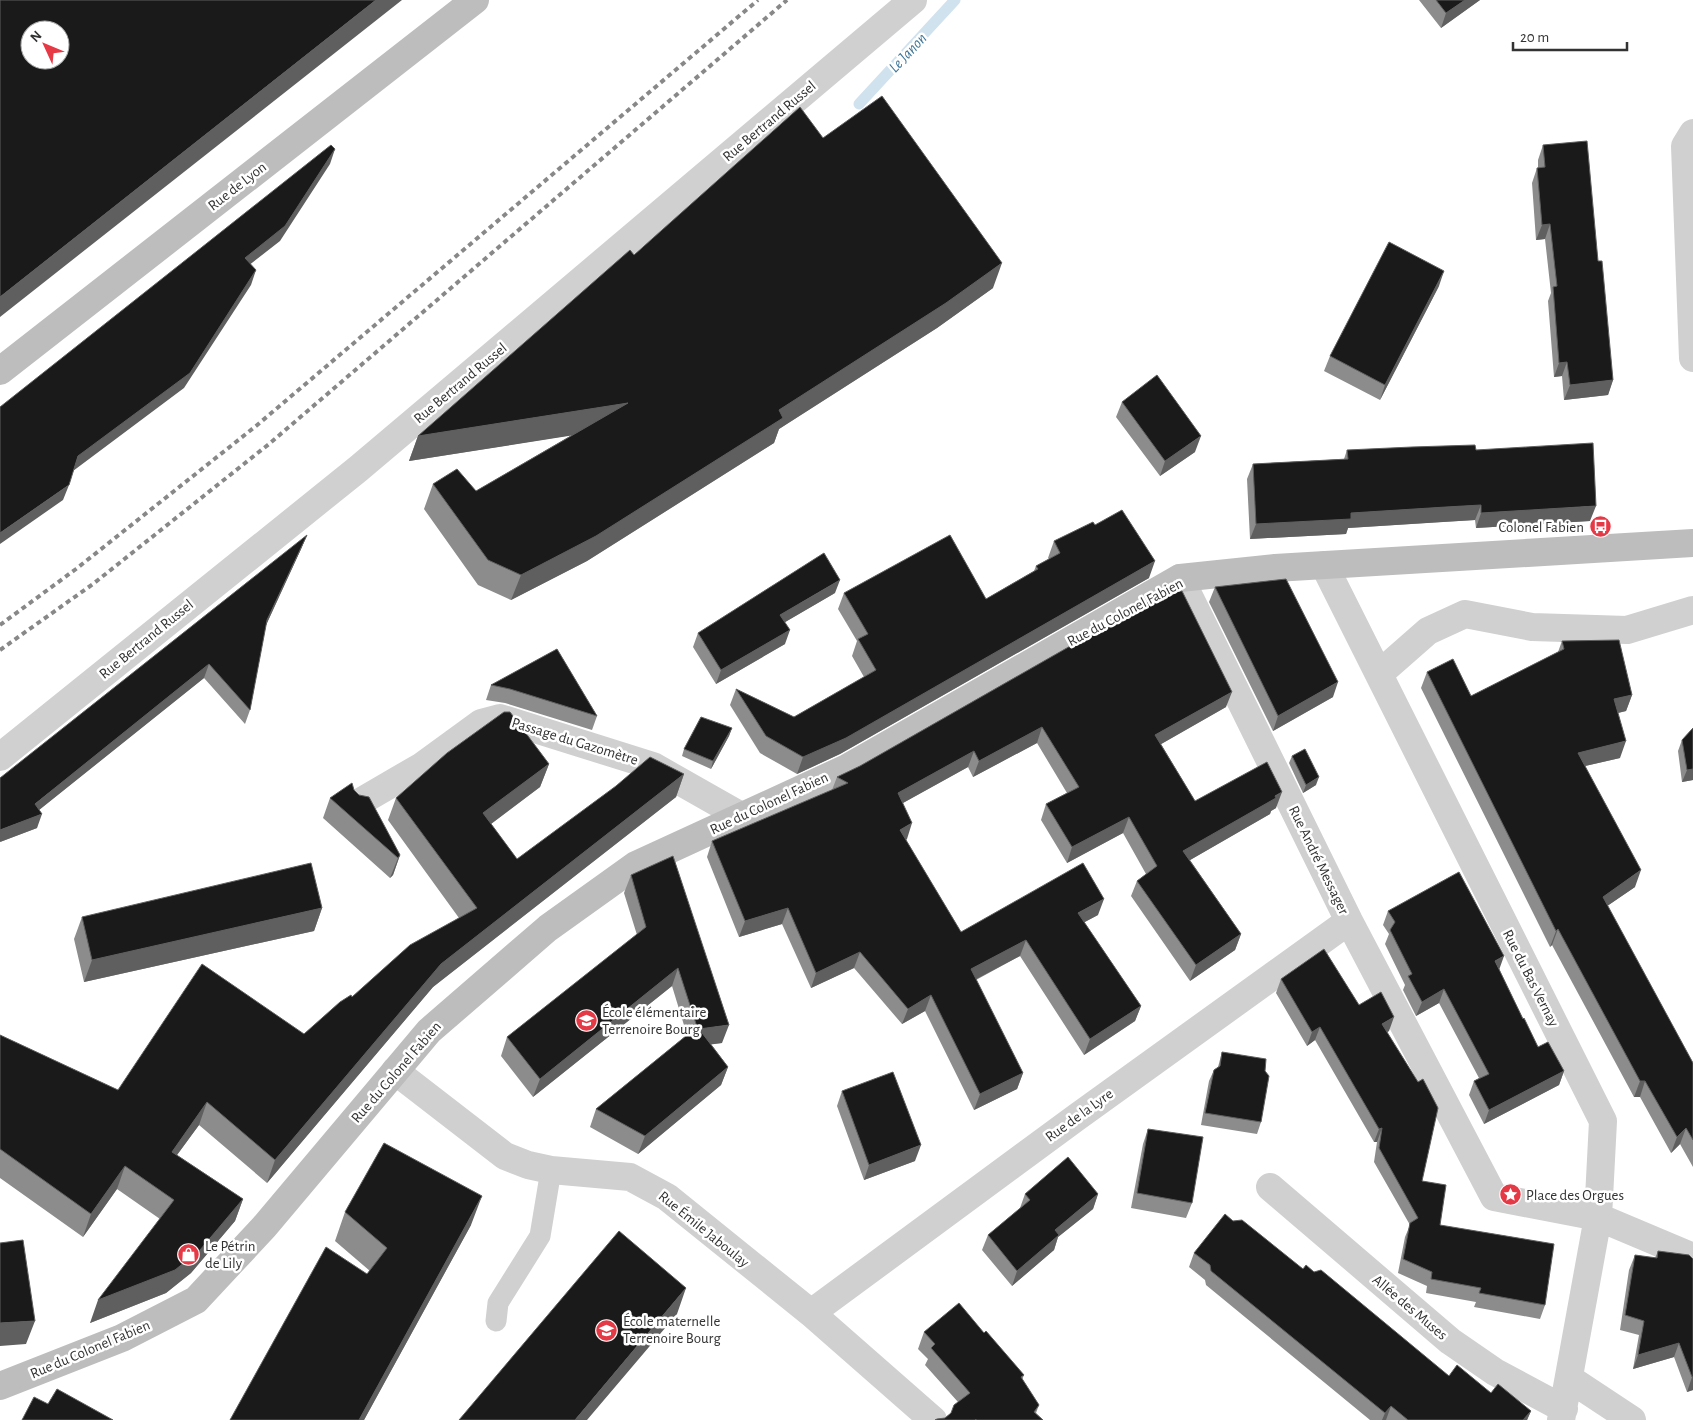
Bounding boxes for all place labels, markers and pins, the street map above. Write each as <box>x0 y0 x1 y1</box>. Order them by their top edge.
bus stop icon: Colonel Fabien <box>1588 515 1612 539</box>
place label: Colonel Fabien <box>1498 520 1584 535</box>
place label: École élémentaire Terrenoire Bourg <box>602 1003 706 1037</box>
school or university icon: École élémentaire Terrenoire Bourg <box>574 1009 598 1033</box>
place icon: Place des Orgues <box>1498 1183 1522 1207</box>
place label: Place des Orgues <box>1526 1188 1624 1203</box>
place label: Le Pétrin de Lily <box>205 1239 256 1271</box>
shop icon: Le Pétrin de Lily <box>177 1243 201 1267</box>
place label: École maternelle Terrenoire Bourg <box>623 1312 721 1346</box>
school or university icon: École maternelle Terrenoire Bourg <box>595 1318 619 1342</box>

